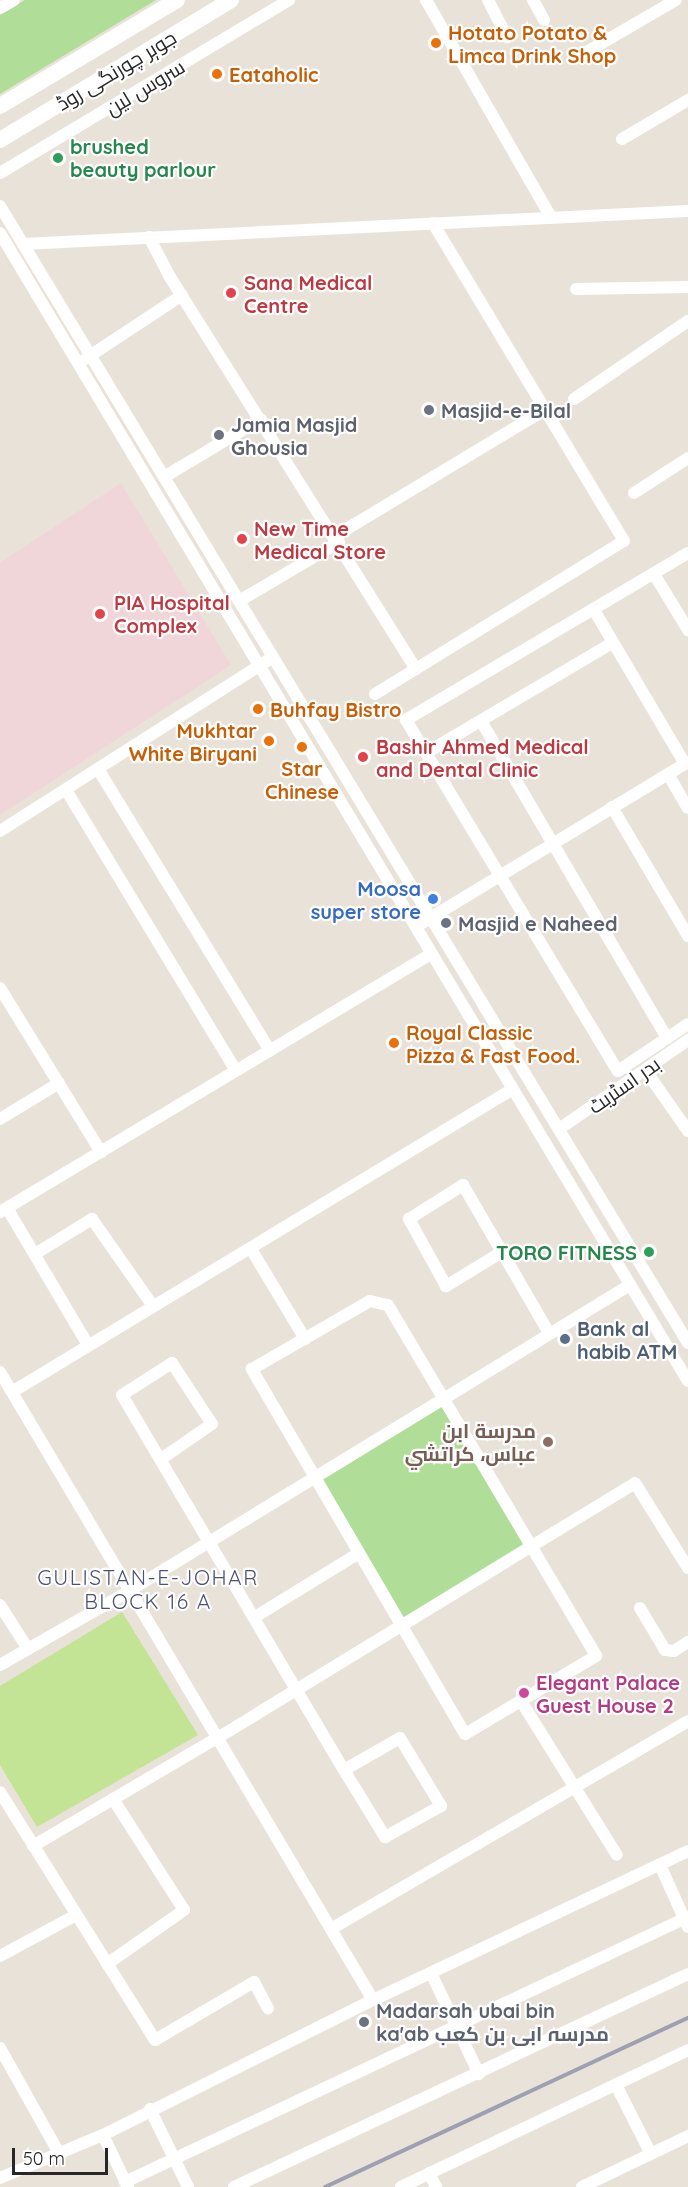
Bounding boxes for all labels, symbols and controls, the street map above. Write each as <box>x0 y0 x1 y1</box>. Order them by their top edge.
place label: Hotato Potato & Limca Drink Shop <box>448 20 616 67</box>
street label: جوہر چورنگی روڈ <box>52 25 180 115</box>
marker: Hotato Potato & Limca Drink Shop <box>429 36 443 50</box>
street label: سروس لین <box>101 54 189 120</box>
place label: Eataholic <box>229 62 318 86</box>
marker: Eataholic <box>210 67 224 81</box>
place label: brushed beauty parlour <box>70 134 216 181</box>
marker: brushed beauty parlour <box>51 151 65 165</box>
place label: Sana Medical Centre <box>244 270 372 317</box>
marker: Sana Medical Centre <box>222 284 240 302</box>
place label: Masjid-e-Bilal <box>441 398 571 422</box>
marker: Masjid-e-Bilal <box>422 403 436 417</box>
place label: Jamia Masjid Ghousia <box>231 412 357 459</box>
marker: Jamia Masjid Ghousia <box>212 428 226 442</box>
place label: New Time Medical Store <box>254 516 386 563</box>
marker: New Time Medical Store <box>235 532 249 546</box>
place label: PIA Hospital Complex <box>114 590 230 637</box>
marker: PIA Hospital Complex <box>91 605 109 623</box>
place label: Buhfay Bistro <box>270 697 402 721</box>
marker: Buhfay Bistro <box>251 702 265 716</box>
place label: Mukhtar White Biryani <box>129 718 257 765</box>
marker: Mukhtar White Biryani <box>262 734 276 748</box>
place label: Bashir Ahmed Medical and Dental Clinic <box>376 734 589 781</box>
marker: Star Chinese <box>295 740 309 754</box>
marker: Bashir Ahmed Medical and Dental Clinic <box>354 748 372 766</box>
place label: Star Chinese <box>265 756 339 803</box>
place label: Moosa super store <box>311 876 421 923</box>
marker: Moosa super store <box>426 892 440 906</box>
place label: Masjid e Naheed <box>458 911 617 935</box>
marker: Masjid e Naheed <box>439 916 453 930</box>
place label: Royal Classic Pizza & Fast Food. <box>406 1020 580 1067</box>
marker: Royal Classic Pizza & Fast Food. <box>387 1036 401 1050</box>
street label: بدر اسٹریٹ <box>583 1052 665 1118</box>
place label: TORO FITNESS <box>496 1240 637 1264</box>
marker: TORO FITNESS <box>642 1245 656 1259</box>
place label: Bank al habib ATM <box>577 1316 677 1363</box>
marker: Bank al habib ATM <box>558 1332 572 1346</box>
place label: مدرسة ابن عباس، كراتشي <box>405 1418 536 1465</box>
marker: مدرسة ابن عباس، كراتشي <box>541 1435 555 1449</box>
district label: GULISTAN-E-JOHAR BLOCK 16 A <box>37 1564 259 1614</box>
place label: Elegant Palace Guest House 2 <box>536 1670 680 1717</box>
marker: Elegant Palace Guest House 2 <box>517 1686 531 1700</box>
place label: Madarsah ubai bin ka'ab مدرسہ ابی بن کعب <box>376 1998 609 2045</box>
marker: Madarsah ubai bin ka'ab مدرسہ ابی بن کعب <box>357 2015 371 2029</box>
scale bar <box>15 2136 111 2174</box>
text: 50 m <box>23 2147 65 2170</box>

